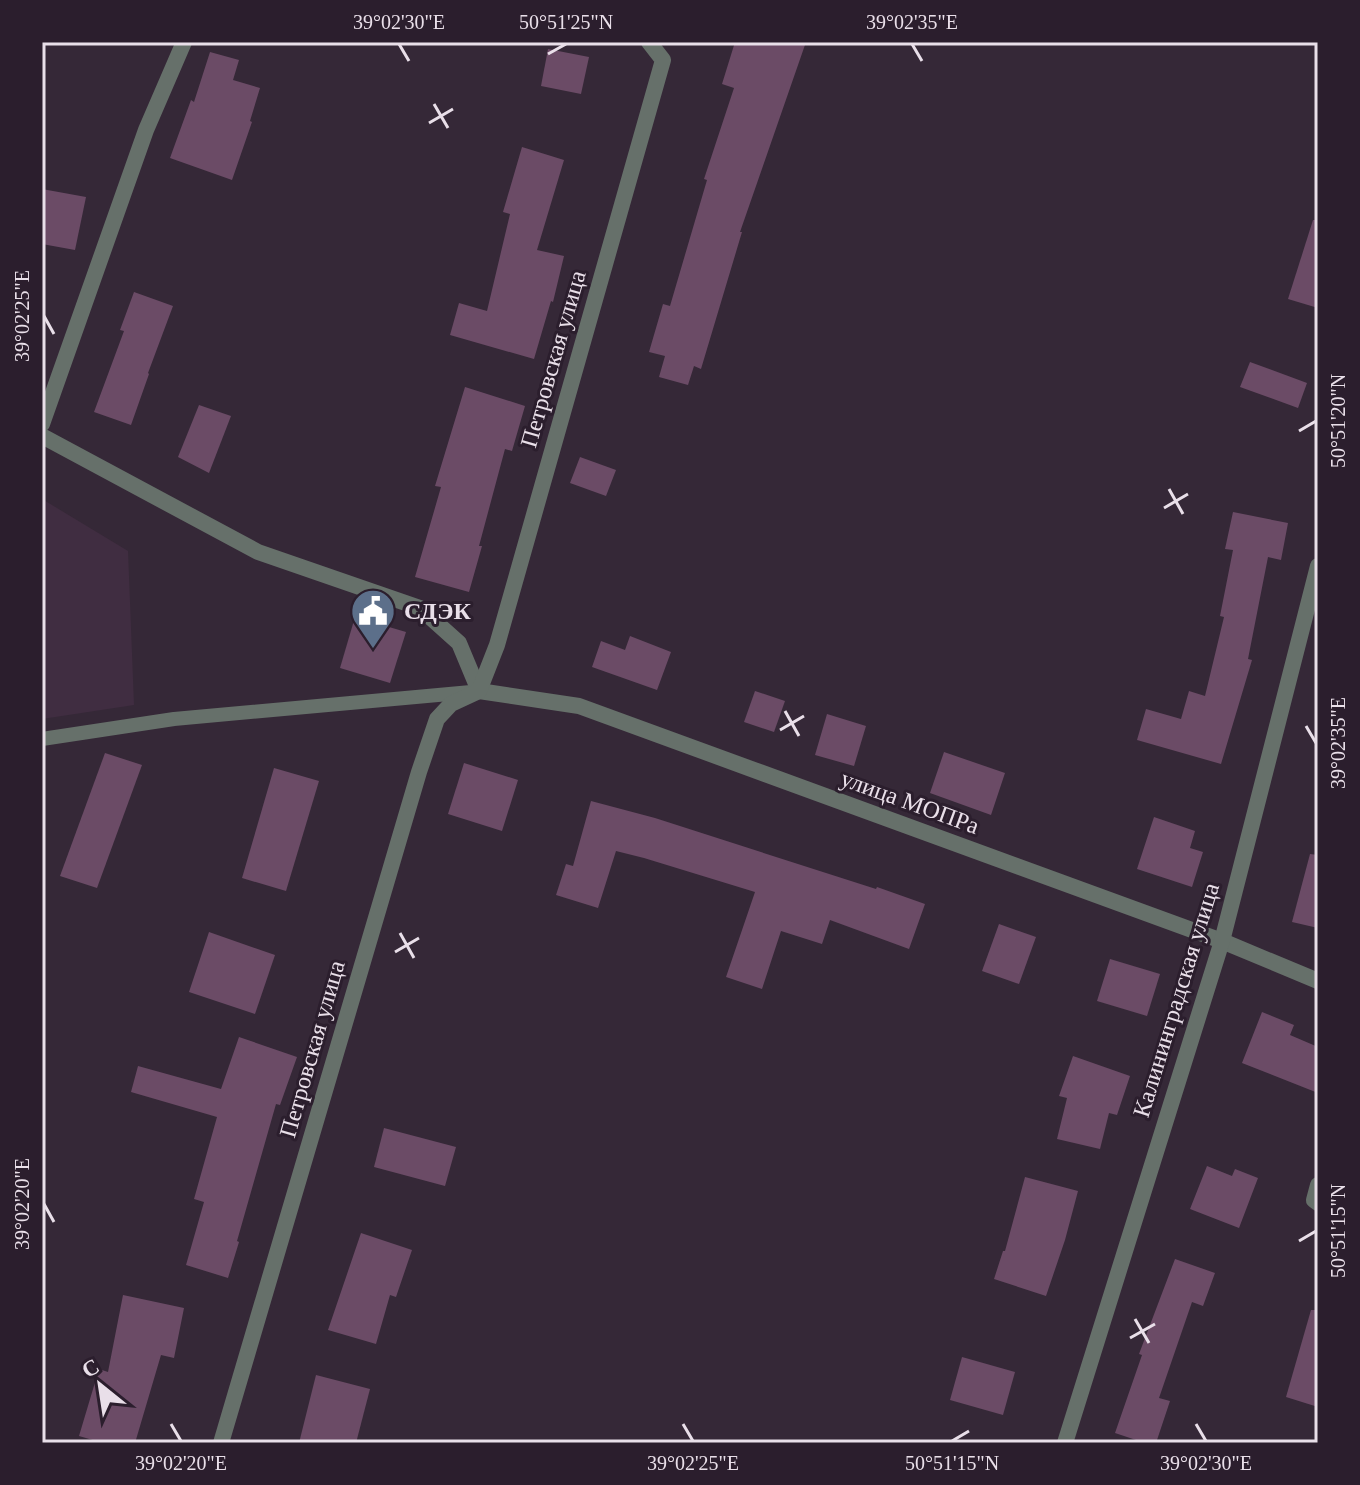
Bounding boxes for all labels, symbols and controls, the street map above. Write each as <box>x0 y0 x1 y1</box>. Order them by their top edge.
text: 39°02'30"E <box>353 11 445 33</box>
text: 50°51'25"N <box>519 11 613 33</box>
text: 39°02'35"E <box>866 11 958 33</box>
street label: Петровская улица <box>515 267 591 450</box>
text: 39°02'25"E <box>11 270 33 362</box>
text: 50°51'20"N <box>1327 374 1349 468</box>
public building icon: СДЭК <box>349 587 397 650</box>
place label: СДЭК <box>404 598 472 624</box>
text: 39°02'35"E <box>1327 697 1349 789</box>
street label: улица МОПРа <box>837 765 983 839</box>
street label: Калининградская улица <box>1128 879 1224 1120</box>
street label: Петровская улица <box>274 957 350 1140</box>
text: 39°02'20"E <box>11 1158 33 1250</box>
text: 50°51'15"N <box>1327 1184 1349 1278</box>
north arrow <box>60 1345 140 1425</box>
text: С <box>77 1353 103 1383</box>
text: 39°02'20"E <box>135 1452 227 1474</box>
text: 39°02'25"E <box>647 1452 739 1474</box>
text: 50°51'15"N <box>905 1452 999 1474</box>
text: 39°02'30"E <box>1160 1452 1252 1474</box>

